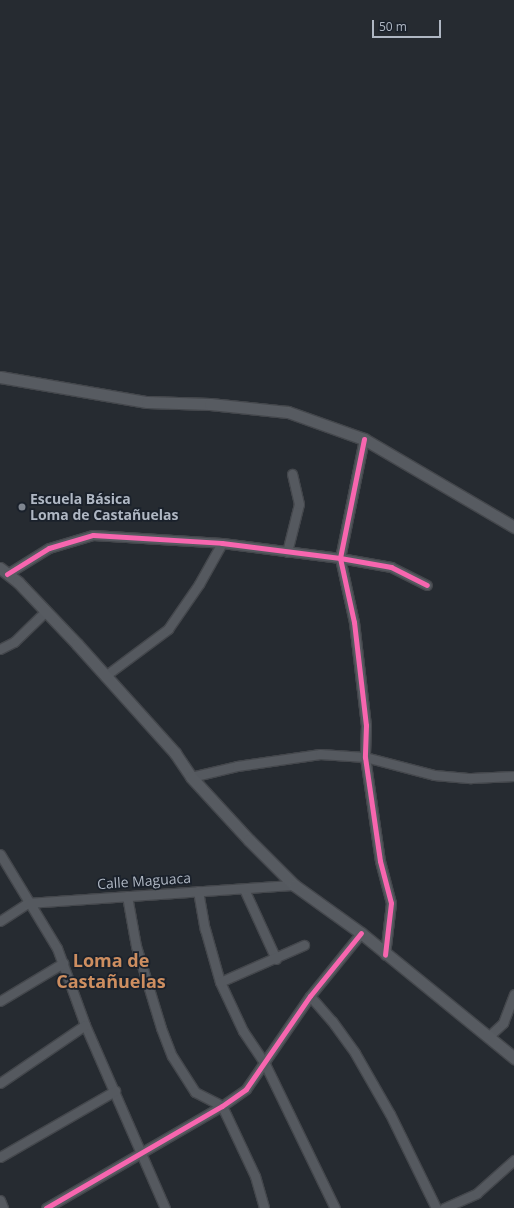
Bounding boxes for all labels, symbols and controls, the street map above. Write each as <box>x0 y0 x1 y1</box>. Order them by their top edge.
scale bar <box>374 12 443 38</box>
text: 50 m <box>379 18 407 35</box>
place label: Escuela Básica Loma de Castañuelas <box>30 491 178 524</box>
marker: Escuela Básica Loma de Castañuelas <box>17 502 27 512</box>
street label: Calle Maguaca <box>97 869 191 893</box>
district label: Loma de Castañuelas <box>56 950 166 992</box>

